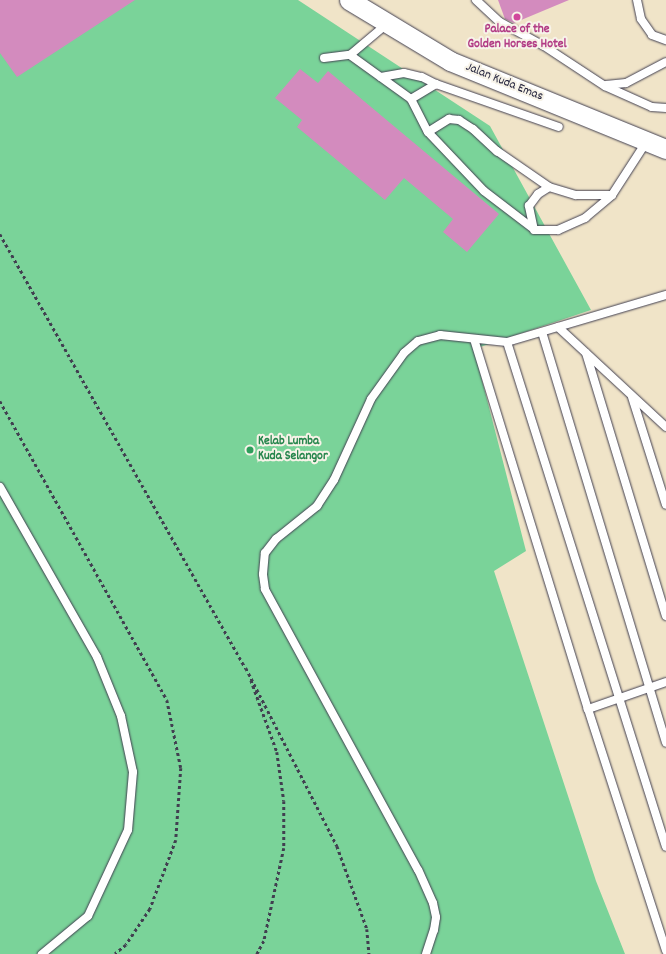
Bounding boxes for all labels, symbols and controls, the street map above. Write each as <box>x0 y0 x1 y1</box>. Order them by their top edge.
marker: Palace of the Golden Horses Hotel <box>512 12 522 22</box>
place label: Palace of the Golden Horses Hotel <box>467 23 567 54</box>
street label: Jalan Kuda Emas <box>463 60 545 106</box>
place label: Kelab Lumba Kuda Selangor <box>258 435 328 466</box>
marker: Kelab Lumba Kuda Selangor <box>245 445 255 455</box>

